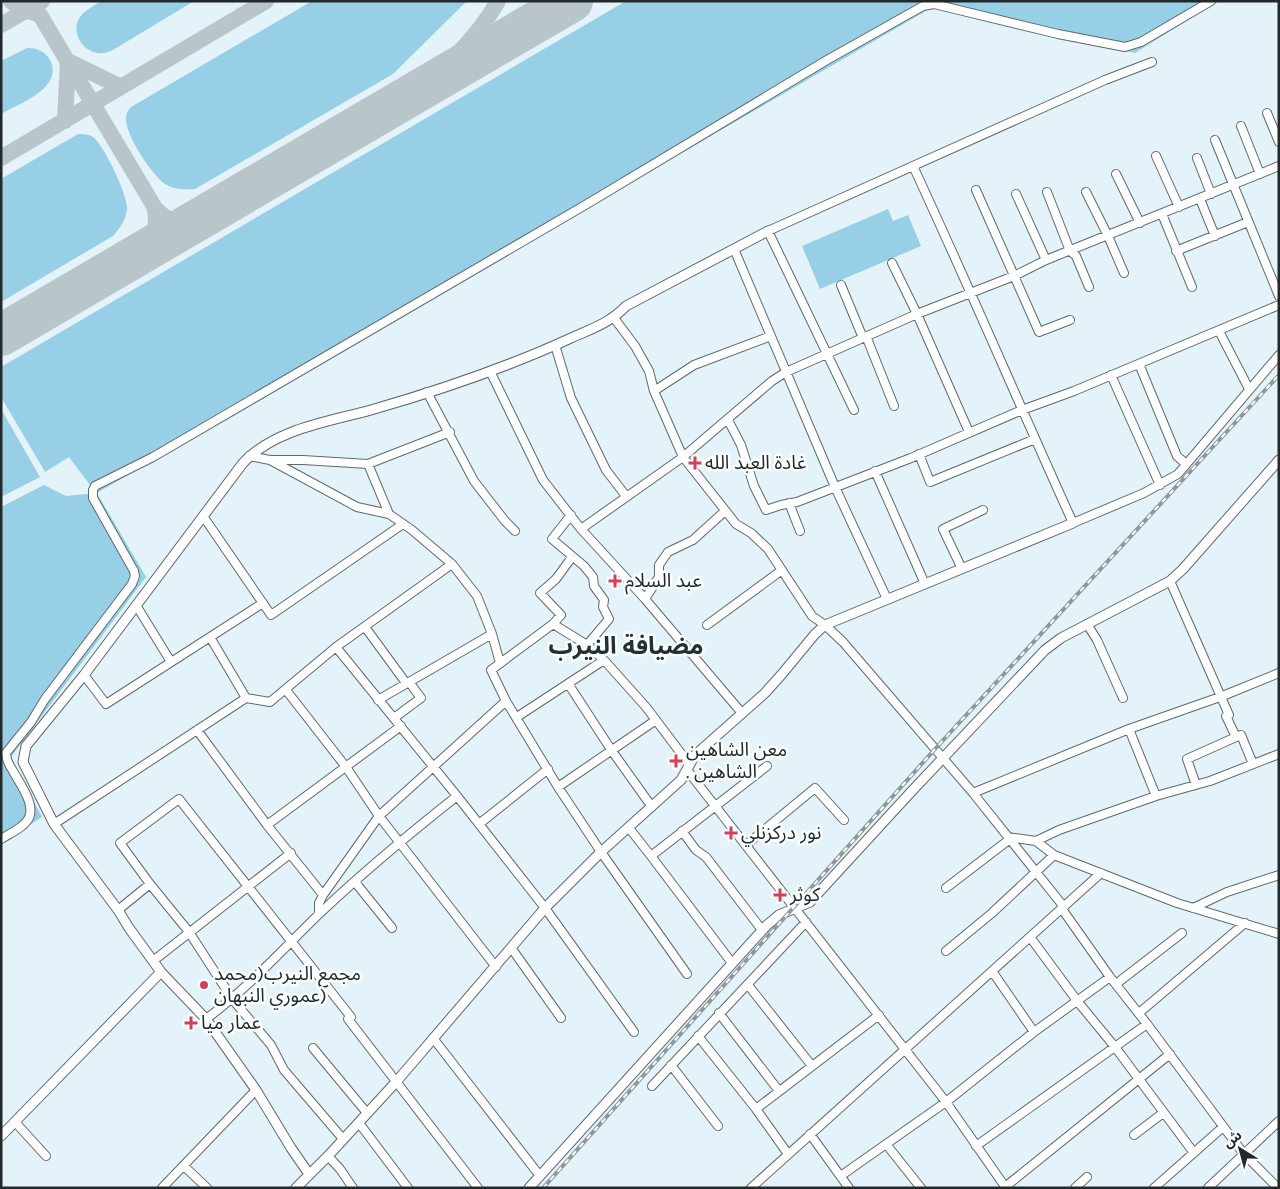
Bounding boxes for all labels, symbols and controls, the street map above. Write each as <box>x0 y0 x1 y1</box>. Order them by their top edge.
place label: غادة العبد الله <box>705 452 806 474</box>
marker: غادة العبد الله <box>689 457 701 469</box>
place label: عبد السلام <box>625 570 702 595</box>
marker: عبد السلام <box>609 575 621 587</box>
district label: مضيافة النيرب <box>548 632 704 661</box>
place label: معن الشاهين . الشاهين <box>686 739 787 783</box>
marker: معن الشاهين . الشاهين <box>670 755 682 767</box>
place label: نور دركزنلي <box>741 822 821 847</box>
marker: نور دركزنلي <box>725 827 737 839</box>
place label: كوثر <box>789 884 821 906</box>
marker: كوثر <box>774 889 786 901</box>
place label: مجمع النيرب(محمد عموري النبهان) <box>214 963 361 1010</box>
marker: مجمع النيرب(محمد عموري النبهان) <box>198 979 210 991</box>
place label: عمار ميا <box>201 1012 261 1034</box>
marker: عمار ميا <box>185 1017 197 1029</box>
north arrow <box>1215 1124 1265 1174</box>
text: ش <box>1220 1126 1245 1152</box>

